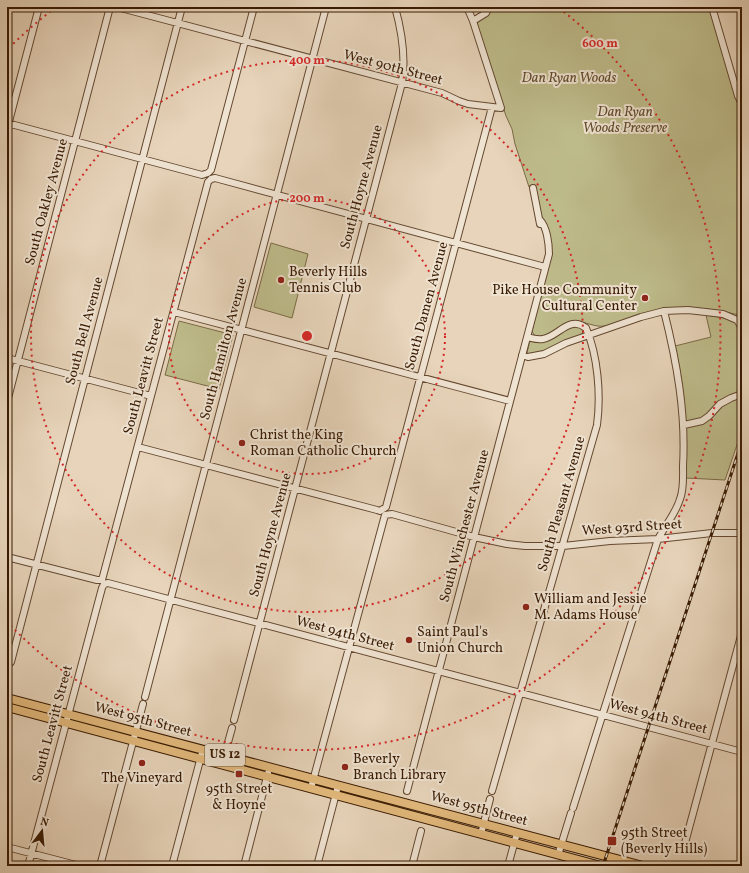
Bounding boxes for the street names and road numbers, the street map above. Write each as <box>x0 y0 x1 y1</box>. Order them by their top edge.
street label: West 90th Street <box>341 46 445 90</box>
street label: South Hoyne Avenue <box>336 122 388 251</box>
street label: South Oakley Avenue <box>21 136 73 267</box>
street label: South Damen Avenue <box>401 239 453 372</box>
street label: South Bell Avenue <box>61 274 109 387</box>
street label: South Hamilton Avenue <box>196 275 252 422</box>
street label: South Leavitt Street <box>119 315 169 437</box>
street label: South Pleasant Avenue <box>534 434 591 574</box>
street label: South Winchester Avenue <box>435 447 495 605</box>
street label: South Hoyne Avenue <box>245 470 297 599</box>
street label: West 93rd Street <box>581 515 683 541</box>
street label: West 94th Street <box>294 612 396 656</box>
street label: South Leavitt Street <box>28 663 78 785</box>
street label: West 94th Street <box>607 695 709 739</box>
street label: West 95th Street <box>92 698 194 742</box>
road number: US 12 <box>205 744 245 766</box>
street label: West 95th Street <box>428 787 530 831</box>

